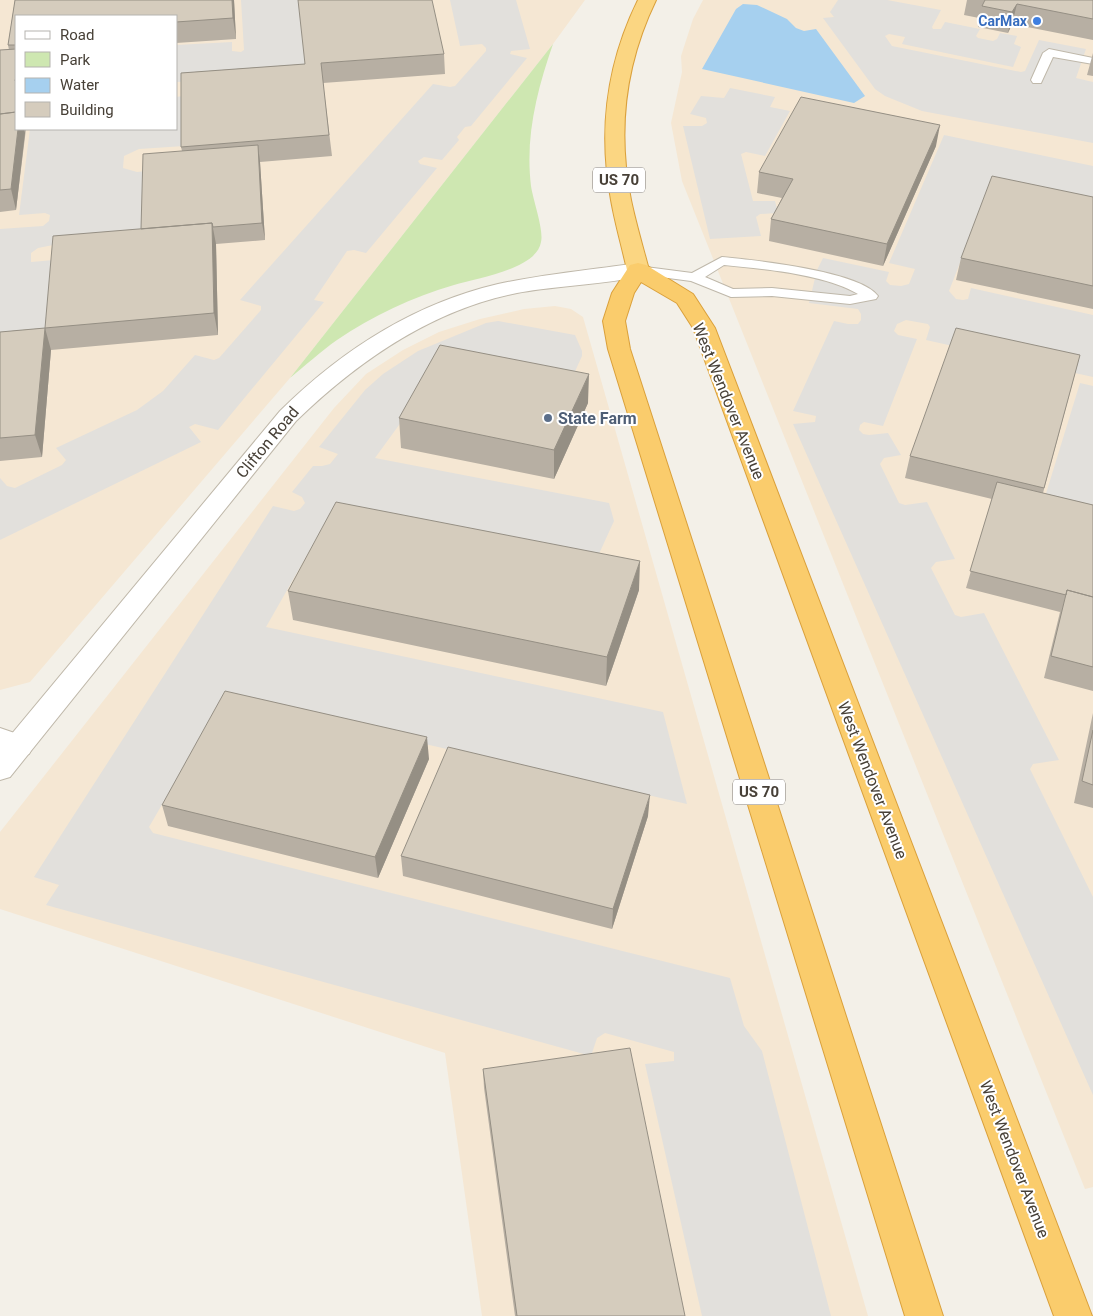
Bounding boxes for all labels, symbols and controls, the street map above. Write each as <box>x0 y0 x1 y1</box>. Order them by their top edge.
place label: CarMax <box>978 13 1028 29</box>
legend <box>15 15 178 130</box>
marker: CarMax <box>1031 15 1043 27</box>
text: Road <box>60 26 94 44</box>
text: Park <box>60 51 91 69</box>
text: Water <box>60 76 99 94</box>
text: Building <box>60 101 114 119</box>
road number: US 70 <box>593 168 645 192</box>
street label: West Wendover Avenue <box>688 320 769 482</box>
street label: Clifton Road <box>232 403 303 482</box>
place label: State Farm <box>558 409 637 428</box>
marker: State Farm <box>542 412 554 424</box>
street label: West Wendover Avenue <box>834 699 911 862</box>
road number: US 70 <box>733 780 785 804</box>
street label: West Wendover Avenue <box>976 1078 1053 1241</box>

